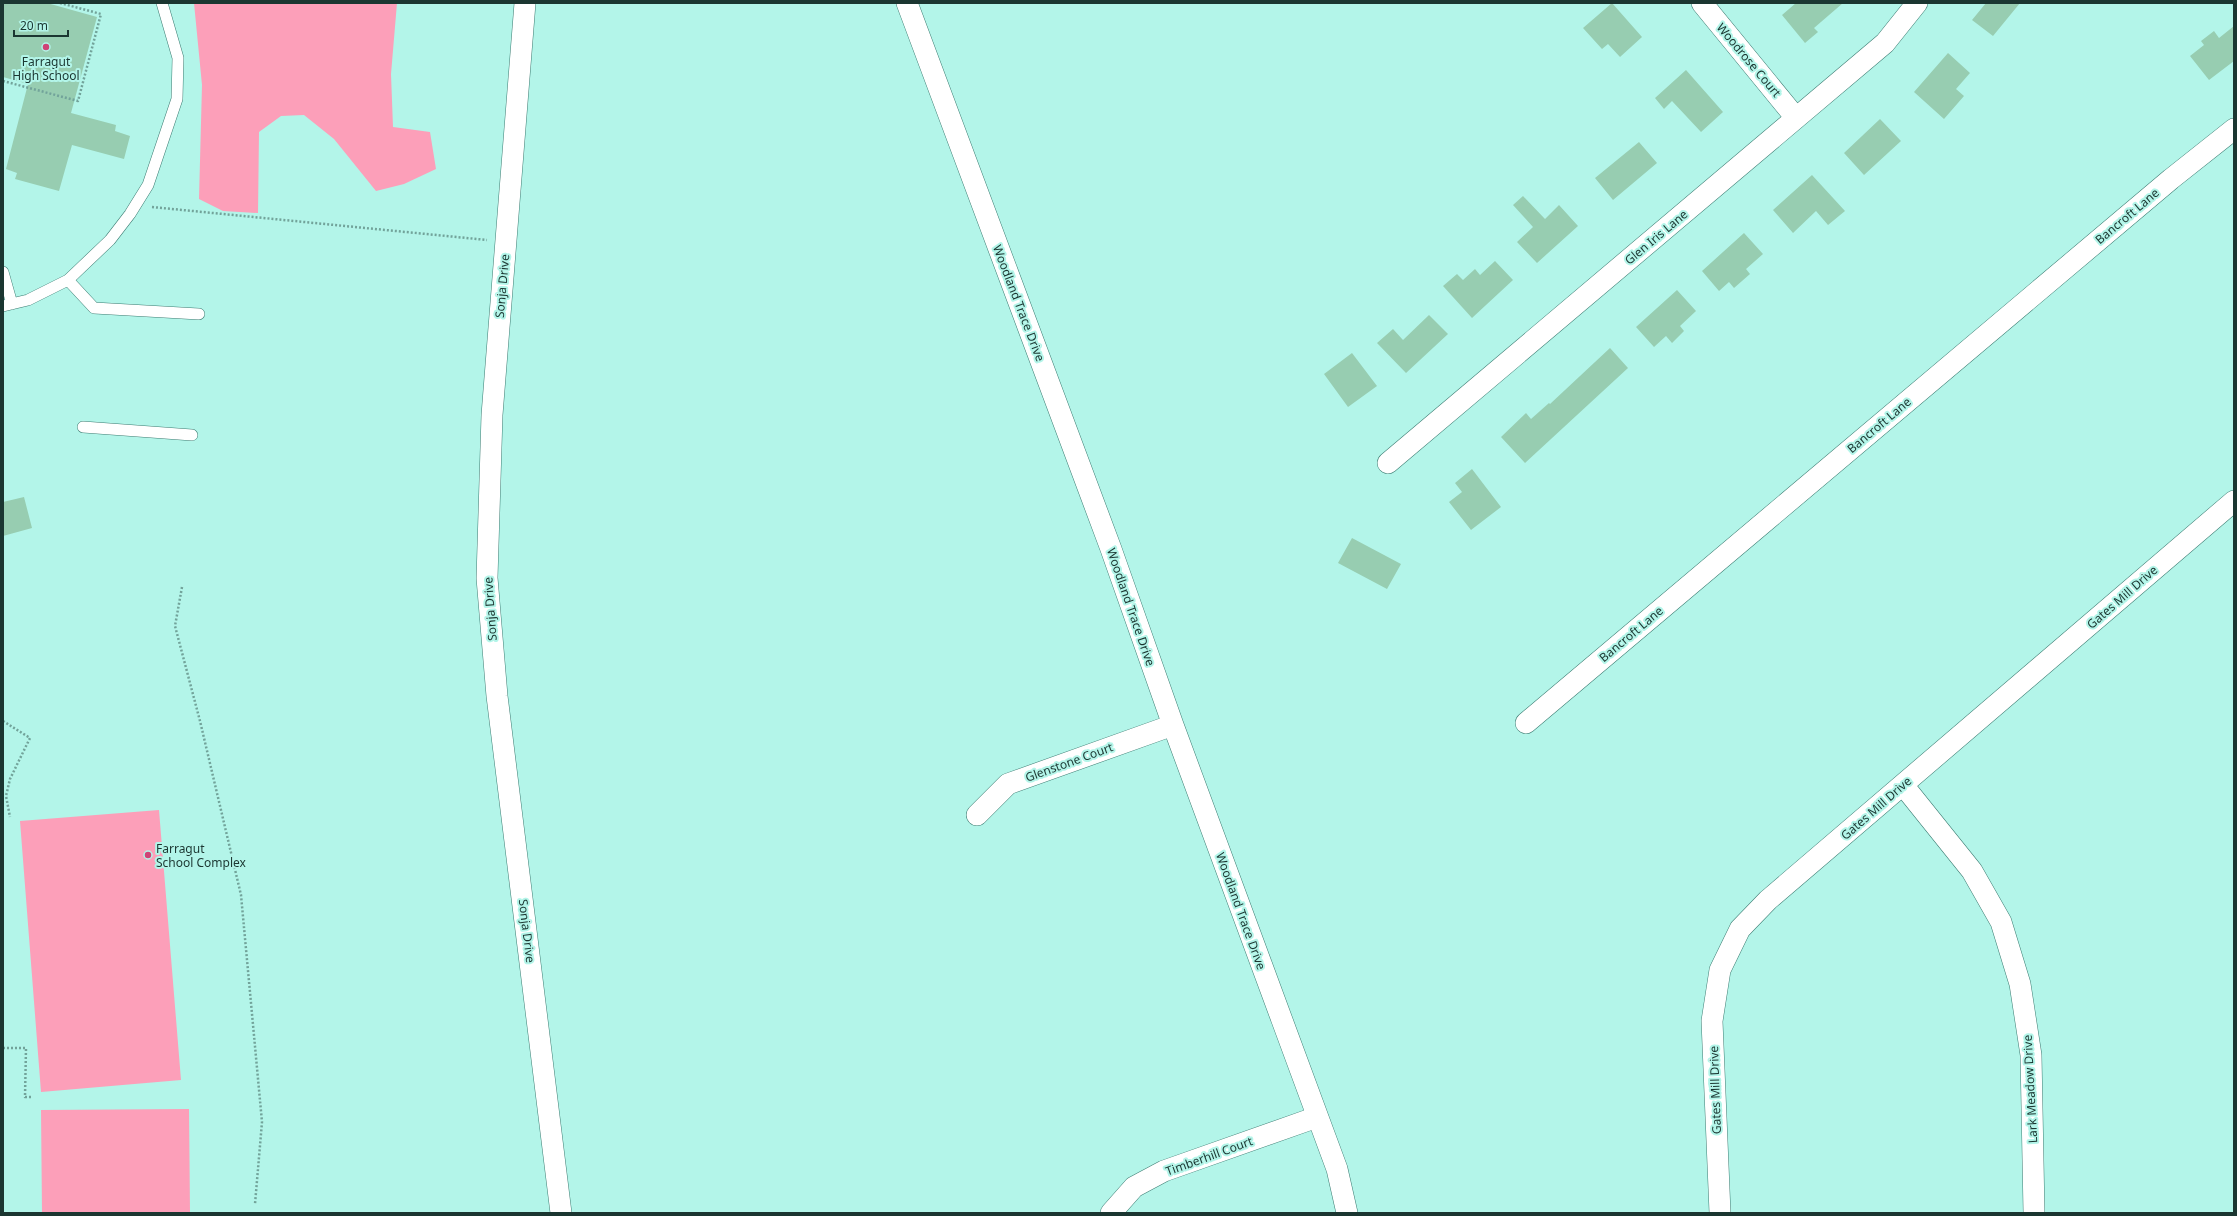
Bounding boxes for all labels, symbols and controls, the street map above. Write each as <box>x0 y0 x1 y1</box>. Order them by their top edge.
scale bar <box>14 12 68 38</box>
text: 20 m <box>20 17 48 34</box>
street label: Woodrose Court <box>1713 19 1786 101</box>
marker: Farragut High School <box>41 42 51 52</box>
place label: Farragut High School <box>12 53 80 84</box>
street label: Bancroft Lane <box>2091 184 2163 248</box>
street label: Glen Iris Lane <box>1621 205 1691 268</box>
street label: Woodland Trace Drive <box>989 242 1049 364</box>
street label: Sonja Drive <box>491 253 513 319</box>
street label: Bancroft Lane <box>1843 393 1915 457</box>
street label: Woodland Trace Drive <box>1103 546 1159 668</box>
street label: Gates Mill Drive <box>2083 561 2161 632</box>
street label: Sonja Drive <box>479 576 501 641</box>
street label: Bancroft Lane <box>1595 602 1667 666</box>
street label: Glenstone Court <box>1023 738 1116 786</box>
street label: Gates Mill Drive <box>1837 772 1915 843</box>
place label: Farragut School Complex <box>156 840 247 871</box>
marker: Farragut School Complex <box>143 850 153 860</box>
street label: Woodland Trace Drive <box>1212 850 1270 972</box>
street label: Sonja Drive <box>515 898 539 964</box>
street label: Lark Meadow Drive <box>2019 1034 2041 1144</box>
street label: Gates Mill Drive <box>1705 1045 1725 1134</box>
street label: Timberhill Court <box>1163 1132 1256 1180</box>

